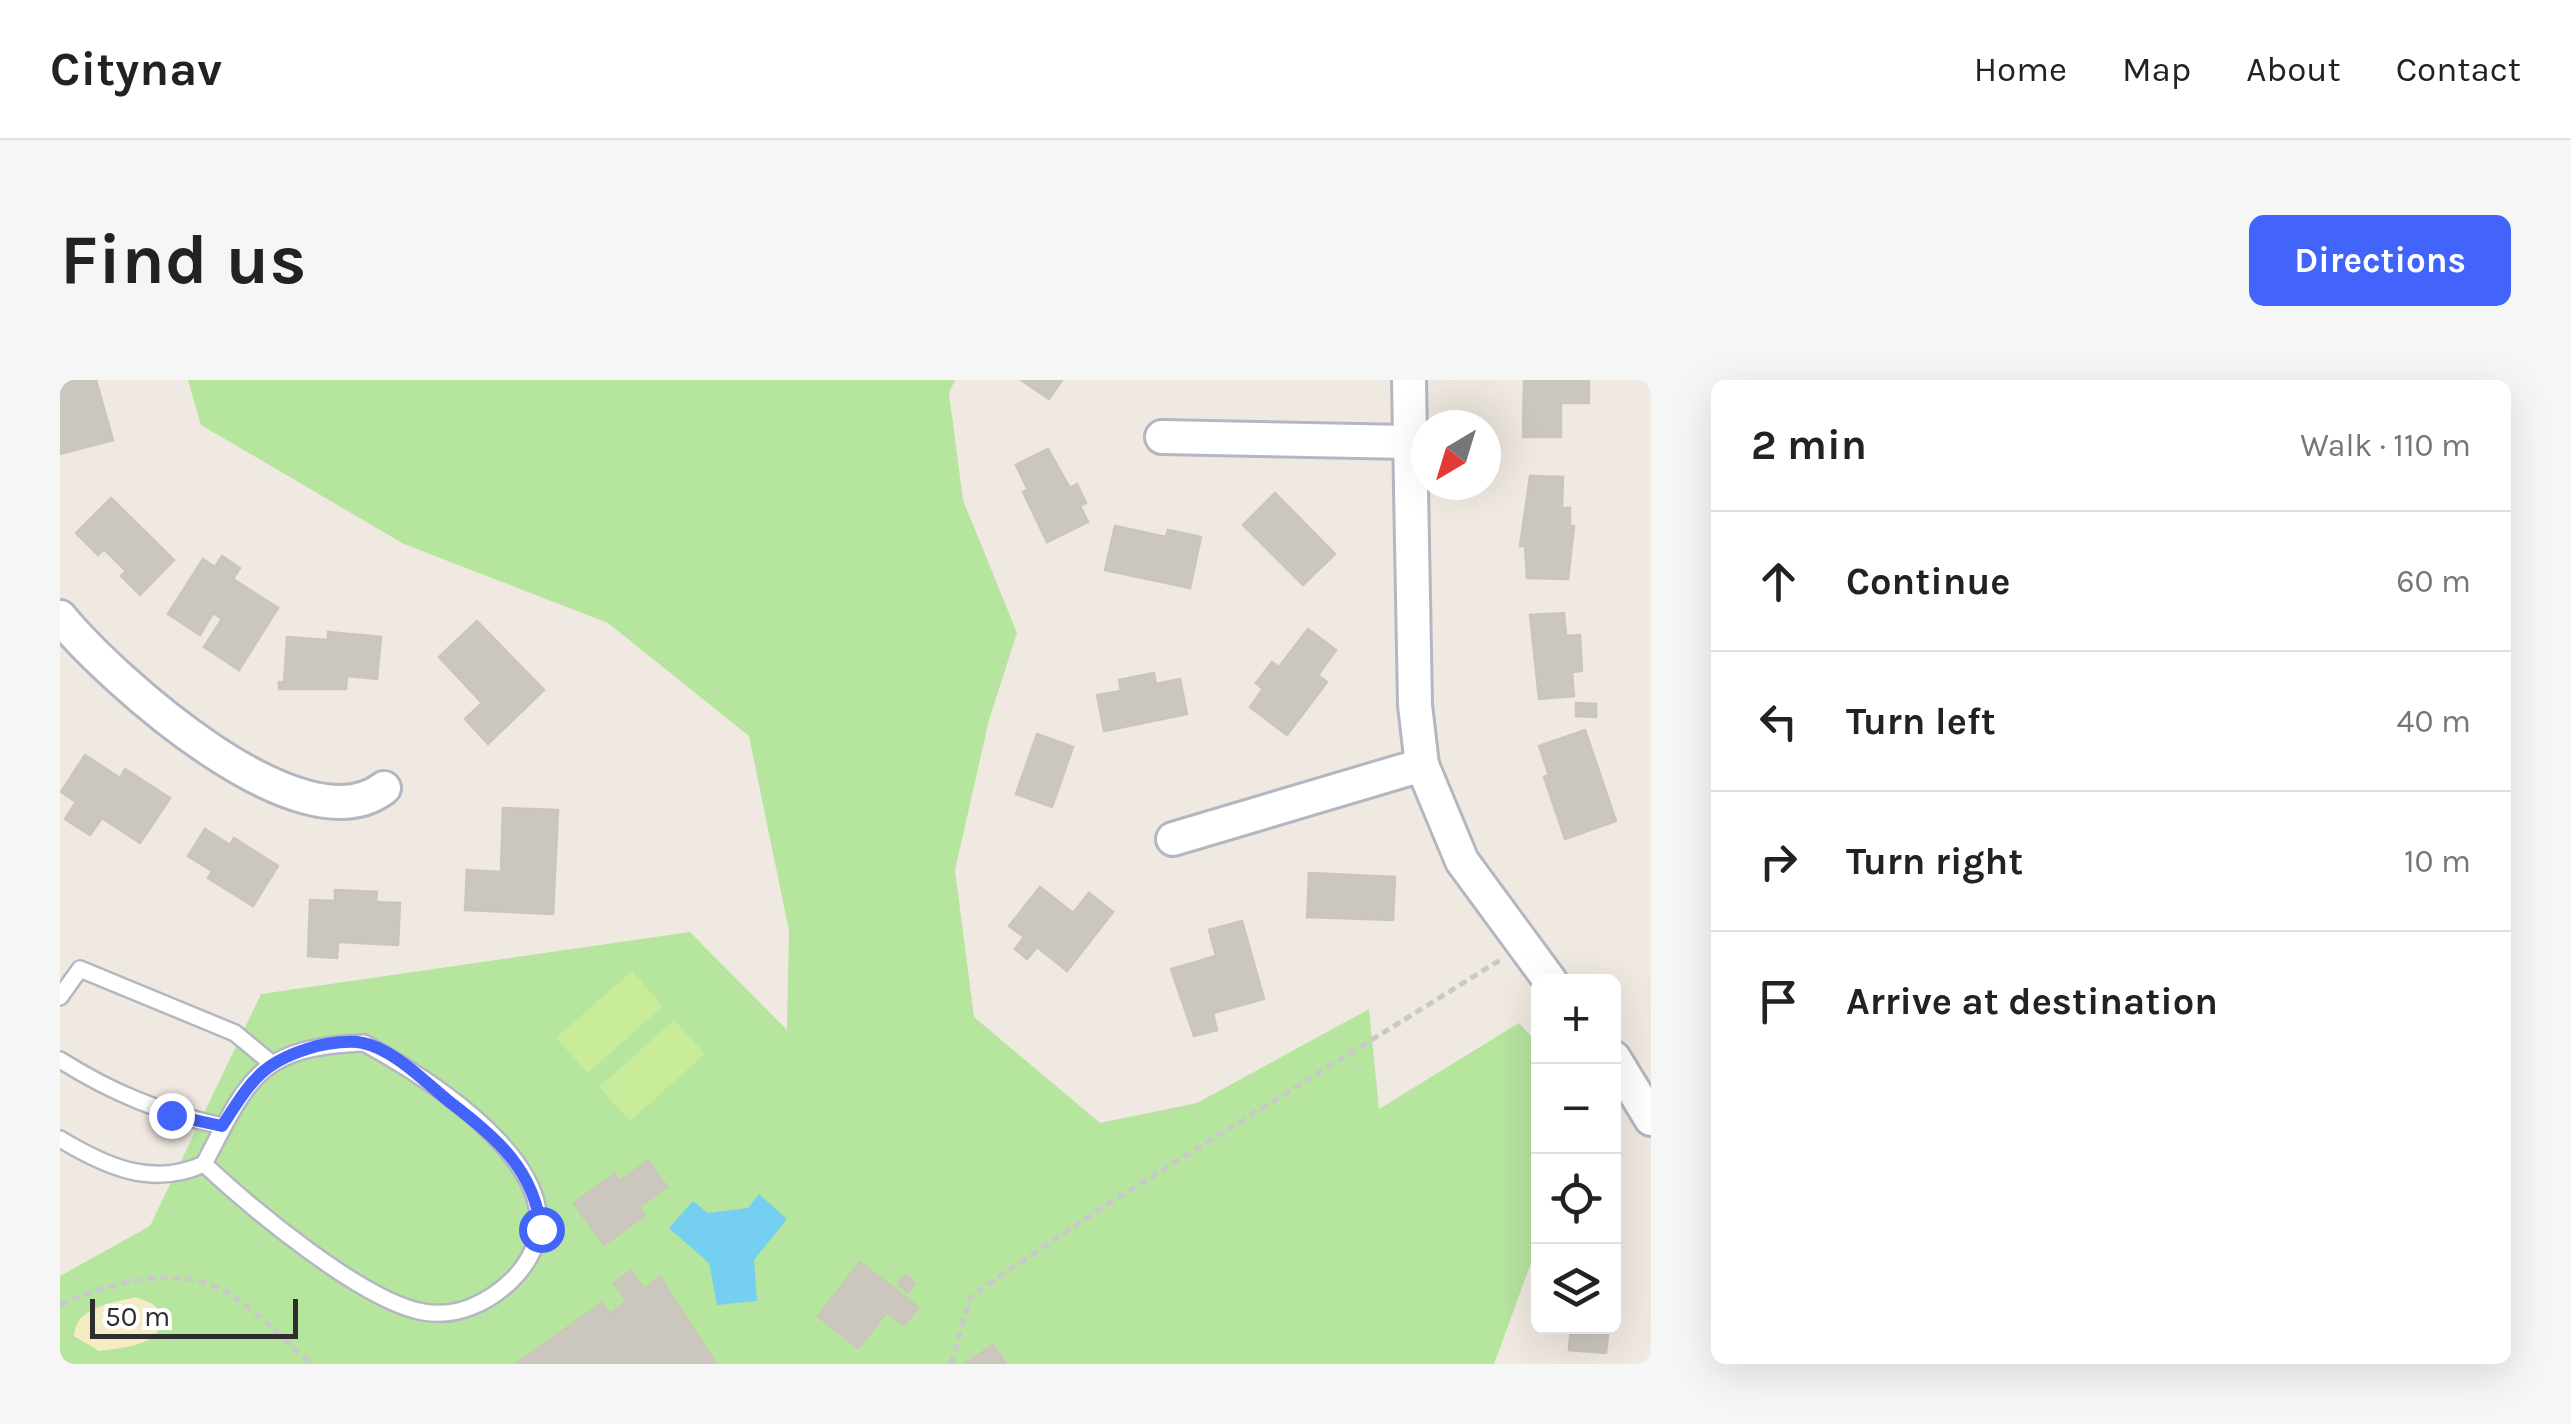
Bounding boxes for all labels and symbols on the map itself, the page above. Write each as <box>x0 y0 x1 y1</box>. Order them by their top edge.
north arrow <box>1411 410 1501 500</box>
route end <box>149 1093 195 1139</box>
route start <box>519 1207 565 1253</box>
scale bar <box>90 1294 298 1338</box>

